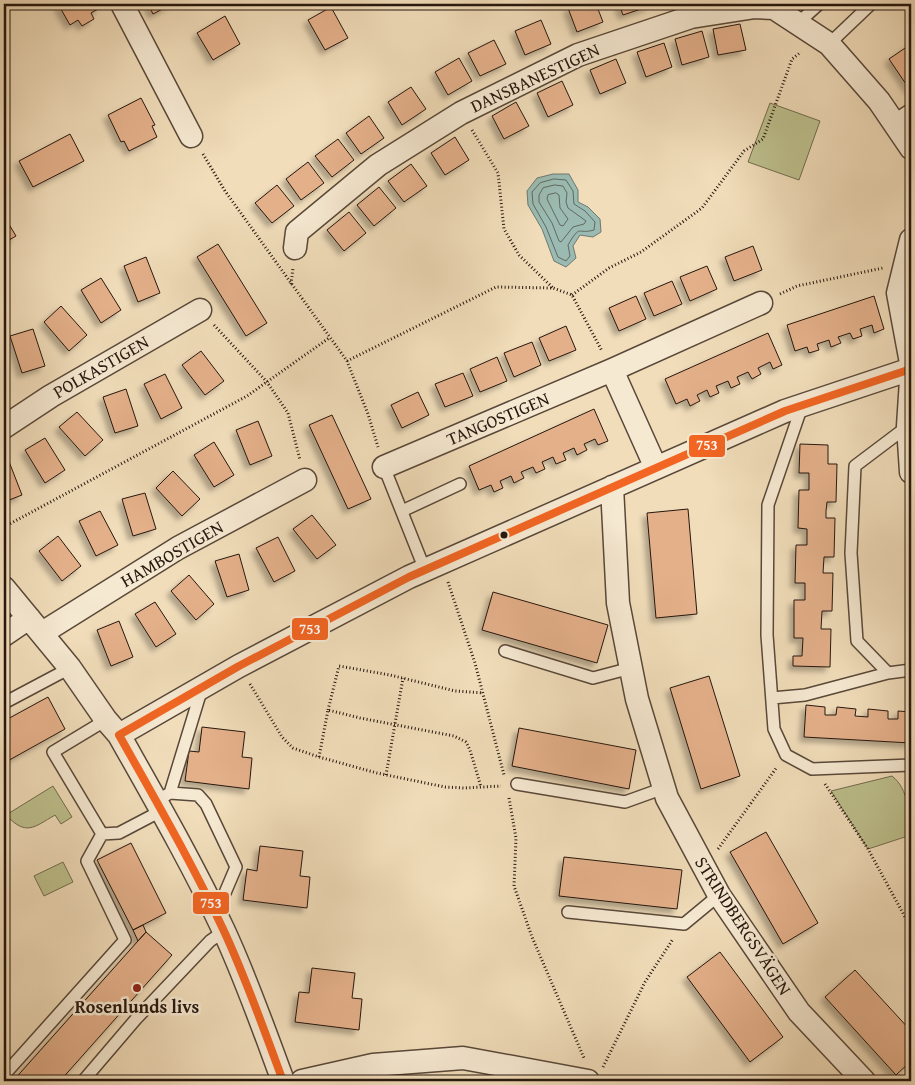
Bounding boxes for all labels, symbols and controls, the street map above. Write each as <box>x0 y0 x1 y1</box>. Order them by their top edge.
street label: DANSBANESTIGEN <box>466 36 604 119</box>
street label: POLKASTIGEN <box>48 328 154 405</box>
street label: TANGOSTIGEN <box>442 385 554 452</box>
line badge: 753 <box>688 434 726 458</box>
text: 753 <box>696 435 718 455</box>
street label: HAMBOSTIGEN <box>115 513 228 594</box>
unlabelled marker <box>499 530 509 540</box>
line badge: 753 <box>291 617 329 641</box>
text: 753 <box>299 619 321 639</box>
street label: STRINDBERGSVÄGEN <box>688 851 799 1001</box>
line badge: 753 <box>192 891 230 915</box>
text: 753 <box>200 893 222 913</box>
marker: Rosenlunds livs <box>131 982 143 994</box>
place label: Rosenlunds livs <box>75 993 200 1020</box>

